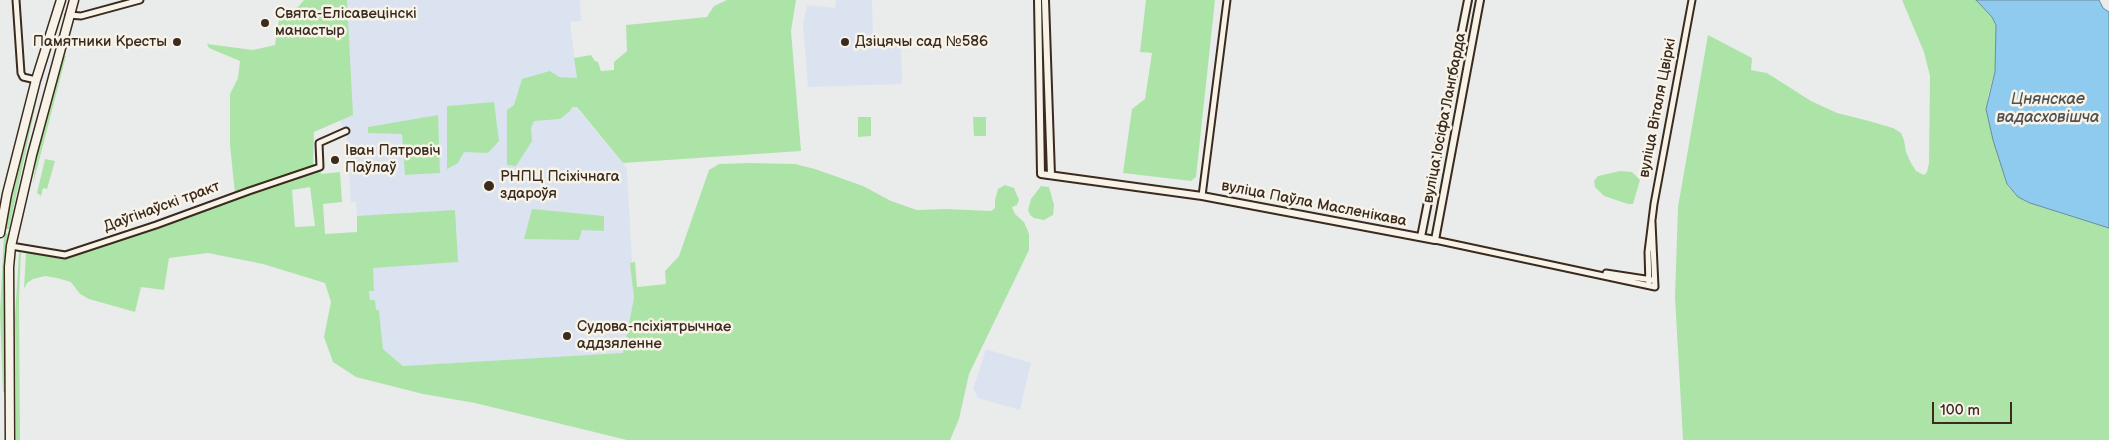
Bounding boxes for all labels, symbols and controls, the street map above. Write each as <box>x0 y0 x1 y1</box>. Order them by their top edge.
place label: Свята-Елісавецінскі манастыр <box>275 5 417 40</box>
marker: Свята-Елісавецінскі манастыр <box>259 17 271 29</box>
street label: вуліца Іосіфа Лангбарда <box>1420 31 1470 205</box>
place label: Памятники Кресты <box>33 33 167 51</box>
place label: Дзіцячы сад №586 <box>855 33 988 51</box>
marker: Памятники Кресты <box>171 36 183 48</box>
marker: Дзіцячы сад №586 <box>839 36 851 48</box>
street label: вуліца Віталя Цвіркі <box>1636 37 1680 179</box>
water label: Цнянскае вадасховішча <box>1997 90 2099 128</box>
place label: Іван Пятровіч Паўлаў <box>345 142 441 177</box>
marker: Іван Пятровіч Паўлаў <box>329 154 341 166</box>
place label: РНПЦ Псіхічнага здароўя <box>500 168 620 203</box>
street label: вуліца Паўла Масленікава <box>1220 177 1408 231</box>
street label: Даўгінаўскі тракт <box>101 178 223 236</box>
marker: РНПЦ Псіхічнага здароўя <box>482 179 496 193</box>
place label: Судова-псіхіятрычнае аддзяленне <box>577 318 731 353</box>
marker: Судова-псіхіятрычнае аддзяленне <box>561 330 573 342</box>
scale bar <box>1934 392 2014 424</box>
text: 100 m <box>1940 401 1980 420</box>

